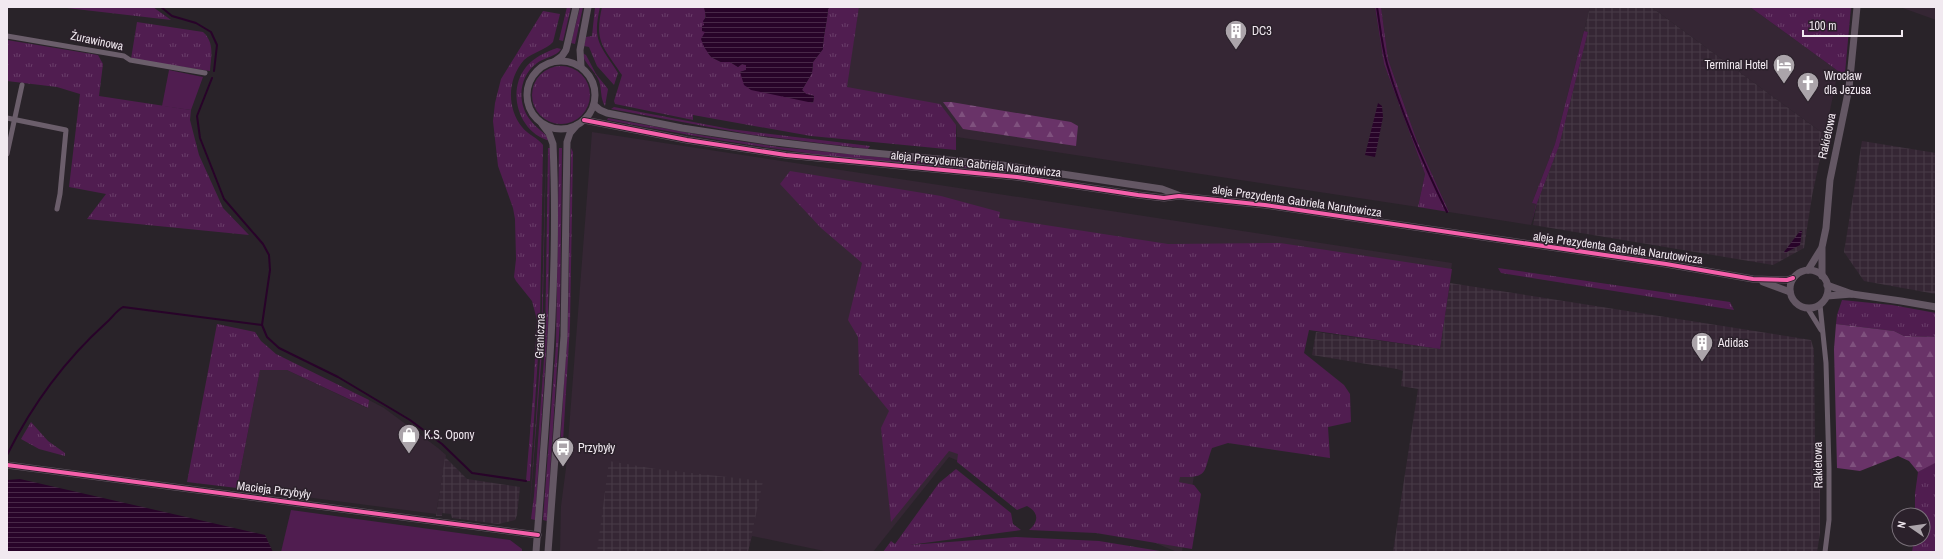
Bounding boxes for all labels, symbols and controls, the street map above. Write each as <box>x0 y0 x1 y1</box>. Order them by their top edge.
scale bar <box>1803 12 1902 38</box>
building icon: DC3 <box>1223 18 1249 51</box>
text: 100 m <box>1809 18 1836 34</box>
place label: DC3 <box>1252 23 1272 39</box>
street label: Żurawinowa <box>69 28 125 55</box>
hotel icon: Terminal Hotel <box>1771 52 1797 85</box>
place label: Terminal Hotel <box>1705 57 1768 73</box>
place label: Wrocław dla Jezusa <box>1824 68 1872 98</box>
church icon: Wrocław dla Jezusa <box>1795 70 1821 103</box>
street label: Rakietowa <box>1814 111 1840 160</box>
street label: aleja Prezydenta Gabriela Narutowicza <box>890 147 1062 181</box>
street label: aleja Prezydenta Gabriela Narutowicza <box>1211 181 1383 221</box>
street label: aleja Prezydenta Gabriela Narutowicza <box>1532 228 1704 268</box>
street label: Graniczna <box>531 313 549 359</box>
building icon: Adidas <box>1689 330 1715 363</box>
place label: Adidas <box>1717 335 1749 351</box>
shop icon: K.S. Opony <box>396 422 422 455</box>
place label: K.S. Opony <box>424 427 474 443</box>
bus stop icon: Przybyły <box>550 435 576 468</box>
place label: Przybyły <box>578 440 615 456</box>
street label: Rakietowa <box>1810 441 1826 488</box>
street label: Macieja Przybyły <box>236 478 312 502</box>
north arrow <box>1891 507 1931 547</box>
text: N <box>1894 520 1909 529</box>

